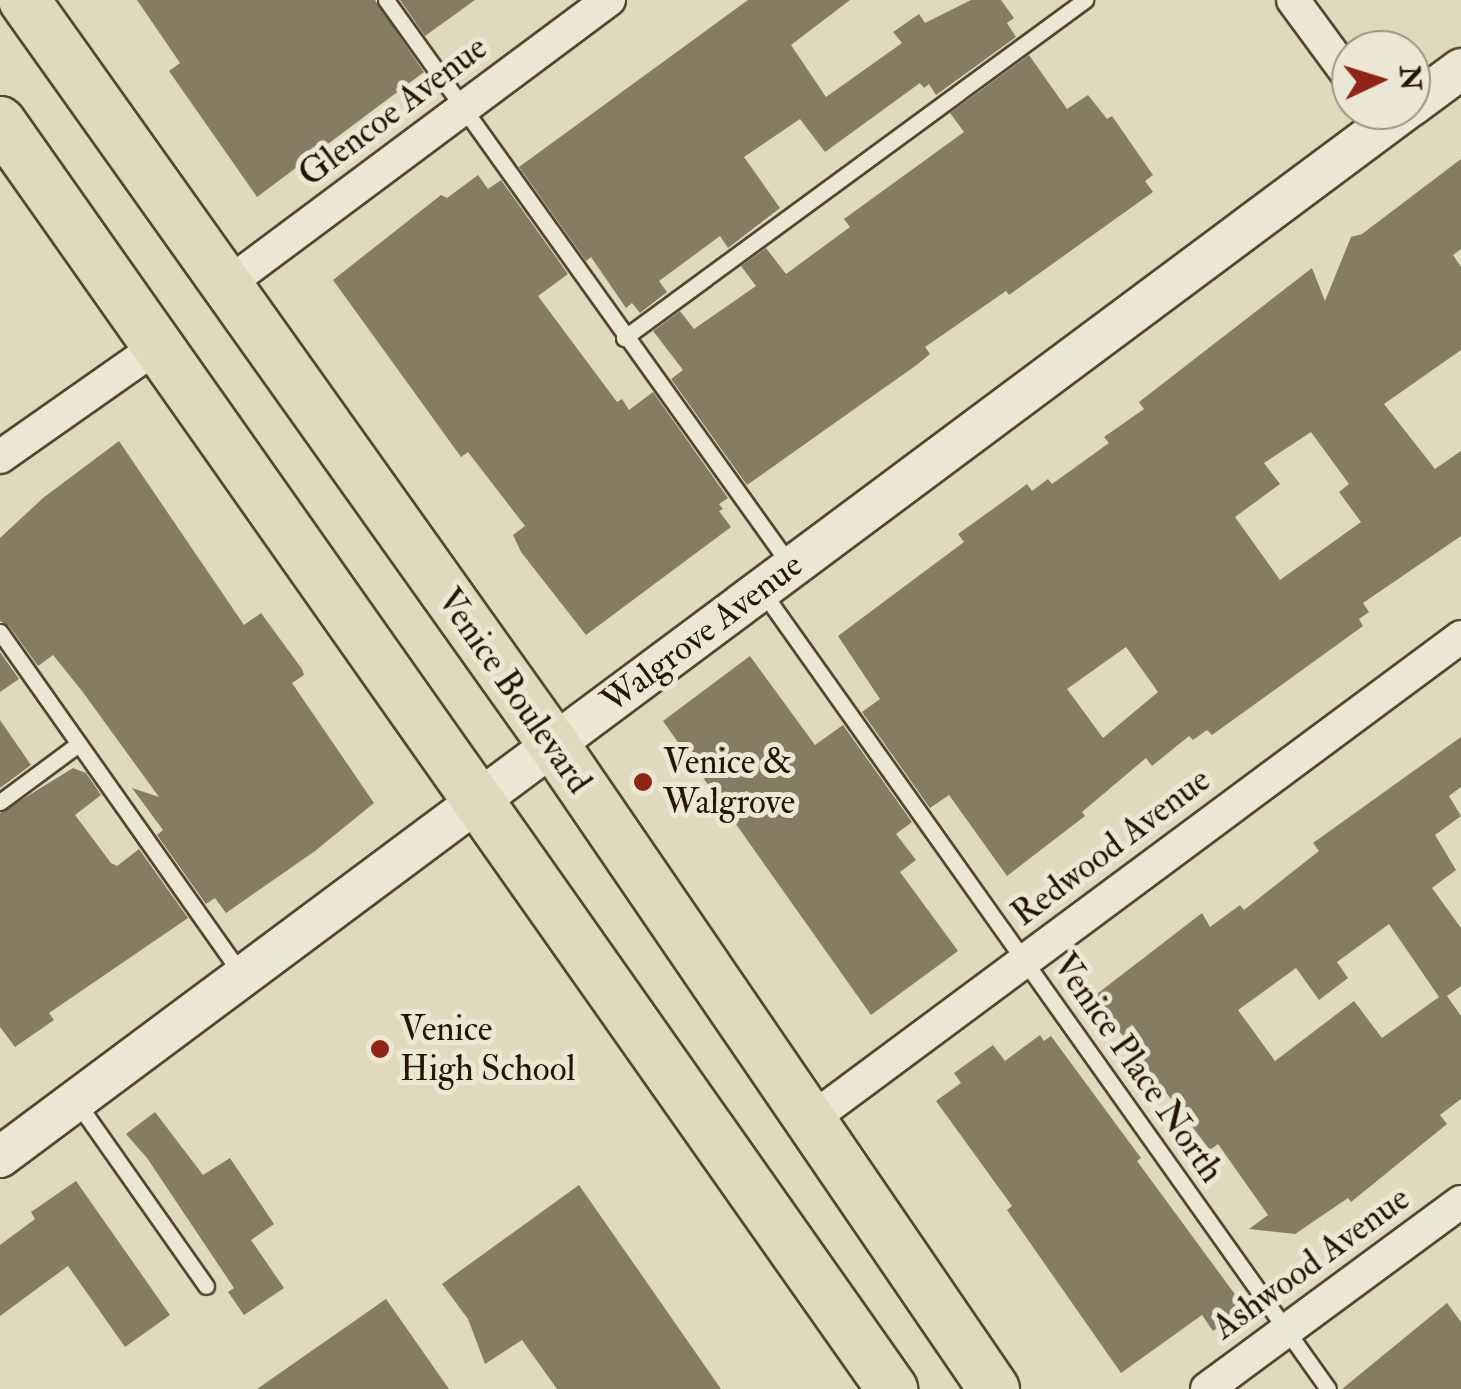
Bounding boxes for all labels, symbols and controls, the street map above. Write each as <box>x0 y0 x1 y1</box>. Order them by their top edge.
street label: Glencoe Avenue <box>291 27 495 195</box>
north arrow <box>1331 30 1431 130</box>
text: N <box>1391 64 1428 92</box>
street label: Walgrove Avenue <box>593 544 811 722</box>
street label: Venice Boulevard <box>428 580 600 802</box>
place label: Venice & Walgrove <box>663 741 795 823</box>
street label: Redwood Avenue <box>1004 759 1218 935</box>
marker: Venice & Walgrove <box>632 771 654 793</box>
street label: Venice Place North <box>1043 945 1233 1191</box>
place label: Venice High School <box>400 1008 575 1090</box>
marker: Venice High School <box>369 1038 391 1060</box>
street label: Ashwood Avenue <box>1204 1178 1418 1348</box>

